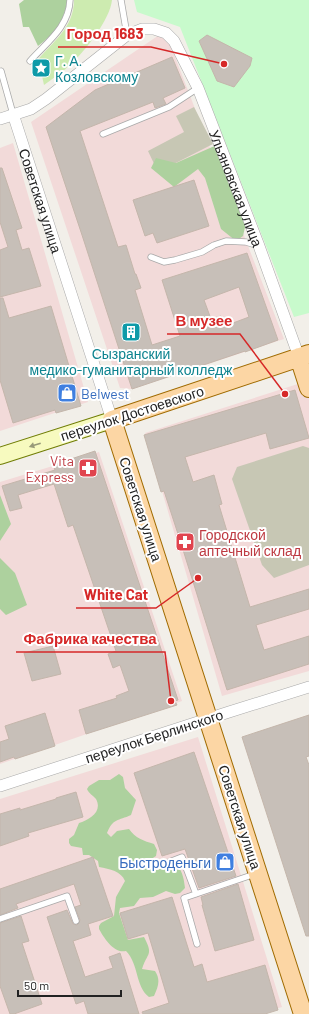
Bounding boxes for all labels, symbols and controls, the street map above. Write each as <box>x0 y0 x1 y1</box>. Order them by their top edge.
callout: Город 1683 <box>58 20 151 47</box>
text: Город 1683 <box>66 24 144 42</box>
place label: Г. А. Козловскому <box>55 52 138 85</box>
place icon: Г. А. Козловскому <box>30 57 52 79</box>
street label: Ульяновская улица <box>206 127 267 249</box>
street label: Советская улица <box>16 146 66 255</box>
callout: В музее <box>167 307 240 334</box>
text: В музее <box>176 311 232 329</box>
building icon: Сызранский медико-гуманитарный колледж <box>120 321 142 343</box>
place label: Сызранский медико-гуманитарный колледж <box>30 345 233 378</box>
shop icon: Belwest <box>56 382 78 404</box>
street label: переулок Достоевского <box>58 382 206 444</box>
place label: Belwest <box>81 385 129 402</box>
one-way arrow <box>28 442 40 448</box>
place label: Vita Express <box>26 452 74 485</box>
street label: Советская улица <box>116 455 166 564</box>
pharmacy icon: Vita Express <box>77 457 99 479</box>
place label: Городской аптечный склад <box>199 526 301 559</box>
pharmacy icon: Городской аптечный склад <box>174 531 196 553</box>
callout: White Cat <box>76 581 156 608</box>
text: White Cat <box>84 585 149 603</box>
callout: Фабрика качества <box>16 625 165 652</box>
text: Фабрика качества <box>23 629 157 647</box>
street label: переулок Берлинского <box>83 706 225 766</box>
street label: Советская улица <box>215 763 265 872</box>
shop icon: Быстроденьги <box>214 851 236 873</box>
place label: Быстроденьги <box>119 854 211 871</box>
scale bar <box>18 972 121 998</box>
text: 50 m <box>24 978 49 992</box>

